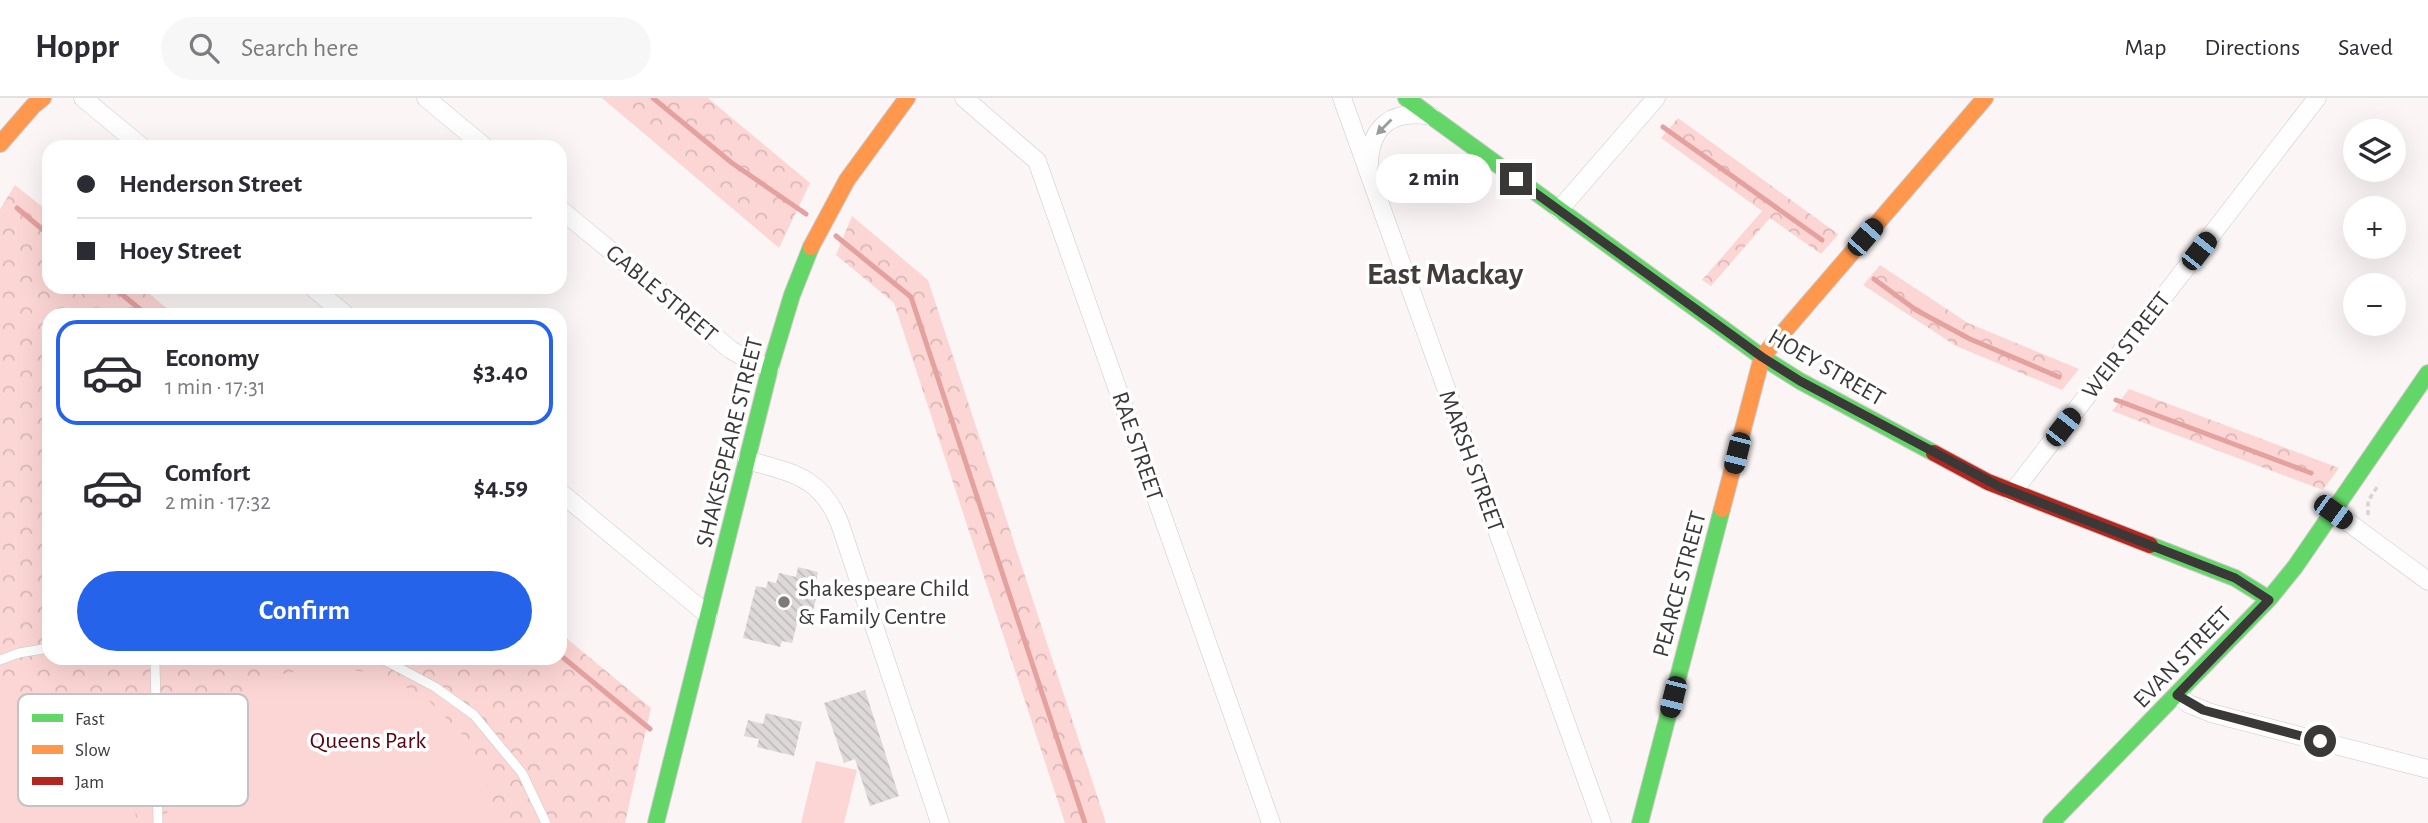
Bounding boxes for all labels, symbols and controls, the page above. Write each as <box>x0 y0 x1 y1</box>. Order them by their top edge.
search box <box>161 17 651 80</box>
icon: search <box>185 29 223 67</box>
text: Hoppr <box>35 31 119 64</box>
text: Search here <box>241 35 359 61</box>
text: Map <box>2124 36 2166 60</box>
text: Directions <box>2204 36 2300 60</box>
text: Saved <box>2338 36 2393 60</box>
one-way arrow <box>1375 119 1392 136</box>
map controls <box>2343 119 2406 336</box>
button: layers <box>2343 119 2406 182</box>
callout: 2 min <box>1376 154 1492 204</box>
route end <box>1500 163 1532 195</box>
text: 2 min <box>1408 167 1460 190</box>
text: Henderson Street <box>119 171 302 197</box>
button: + <box>2343 196 2406 259</box>
car <box>1844 214 1887 260</box>
car <box>2178 228 2221 274</box>
text: Hoey Street <box>119 238 241 264</box>
street label: GABLE STREET <box>601 240 722 347</box>
district label: East Mackay <box>1367 258 1524 290</box>
button: − <box>2343 273 2406 336</box>
street label: WEIR STREET <box>2078 288 2176 403</box>
street label: HOEY STREET <box>1764 325 1889 411</box>
street label: SHAKESPEARE STREET <box>692 335 768 550</box>
icon: car <box>81 341 144 404</box>
text: Economy <box>165 345 259 371</box>
text: $3.40 <box>473 359 528 385</box>
text: 1 min · 17:31 <box>165 376 266 399</box>
street label: MARSH STREET <box>1434 387 1508 536</box>
street label: RAE STREET <box>1107 389 1167 504</box>
car <box>2042 404 2085 450</box>
car <box>1722 430 1753 476</box>
icon: car <box>81 456 144 519</box>
text: Comfort <box>165 460 250 486</box>
text: $4.59 <box>473 474 528 500</box>
text: 2 min · 17:32 <box>165 491 271 514</box>
car <box>2310 491 2357 533</box>
street label: PEARCE STREET <box>1649 509 1711 660</box>
button: Confirm <box>77 571 532 651</box>
place label: Shakespeare Child & Family Centre <box>798 577 969 629</box>
marker: Shakespeare Child & Family Centre <box>776 594 792 610</box>
street label: EVAN STREET <box>2129 603 2237 713</box>
car <box>1658 674 1689 720</box>
legend <box>18 694 248 806</box>
text: Fast <box>75 710 105 729</box>
route start <box>2304 725 2336 757</box>
park label: Queens Park <box>310 729 426 753</box>
text: Slow <box>75 741 111 760</box>
text: Jam <box>75 773 104 792</box>

